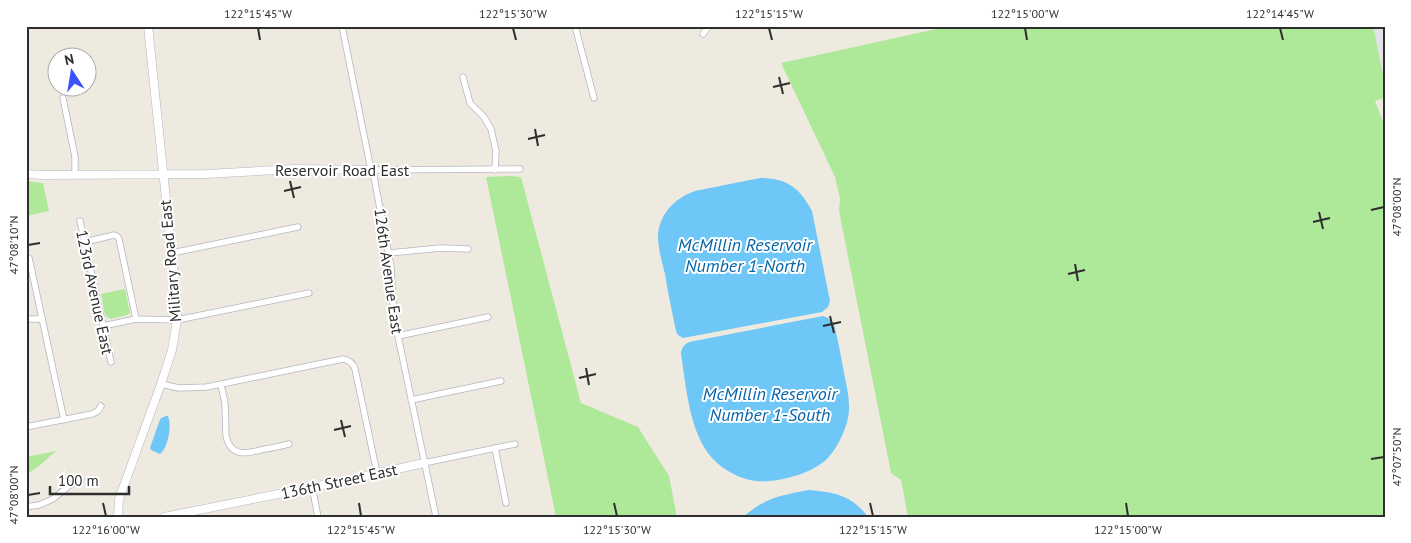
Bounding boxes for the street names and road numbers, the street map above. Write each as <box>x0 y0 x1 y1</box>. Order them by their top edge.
street label: Reservoir Road East <box>275 160 410 180</box>
street label: Military Road East <box>155 198 185 323</box>
street label: 126th Avenue East <box>370 207 408 336</box>
street label: 123rd Avenue East <box>72 228 118 357</box>
street label: 136th Street East <box>279 459 400 503</box>

